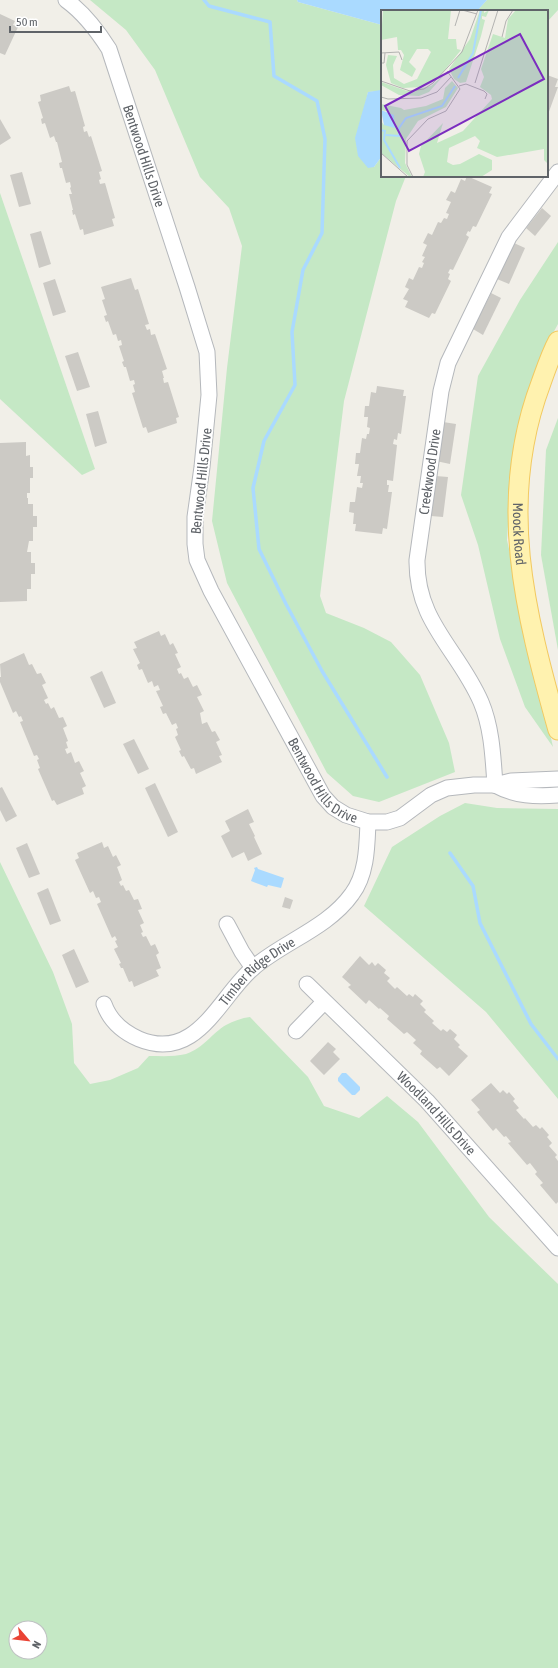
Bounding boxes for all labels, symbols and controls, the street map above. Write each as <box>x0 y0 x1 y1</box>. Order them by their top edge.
scale bar <box>10 8 101 34</box>
inset map <box>381 10 548 177</box>
text: 50 m <box>16 15 38 29</box>
street label: Bentwood Hills Drive <box>120 103 168 209</box>
street label: Bentwood Hills Drive <box>187 427 215 535</box>
street label: Creekwood Drive <box>416 428 444 516</box>
street label: Moock Road <box>510 503 529 566</box>
street label: Bentwood Hills Drive <box>285 735 359 826</box>
street label: Timber Ridge Drive <box>216 934 298 1009</box>
street label: Woodland Hills Drive <box>394 1068 479 1158</box>
north arrow <box>8 1620 48 1660</box>
text: N <box>30 1639 44 1650</box>

